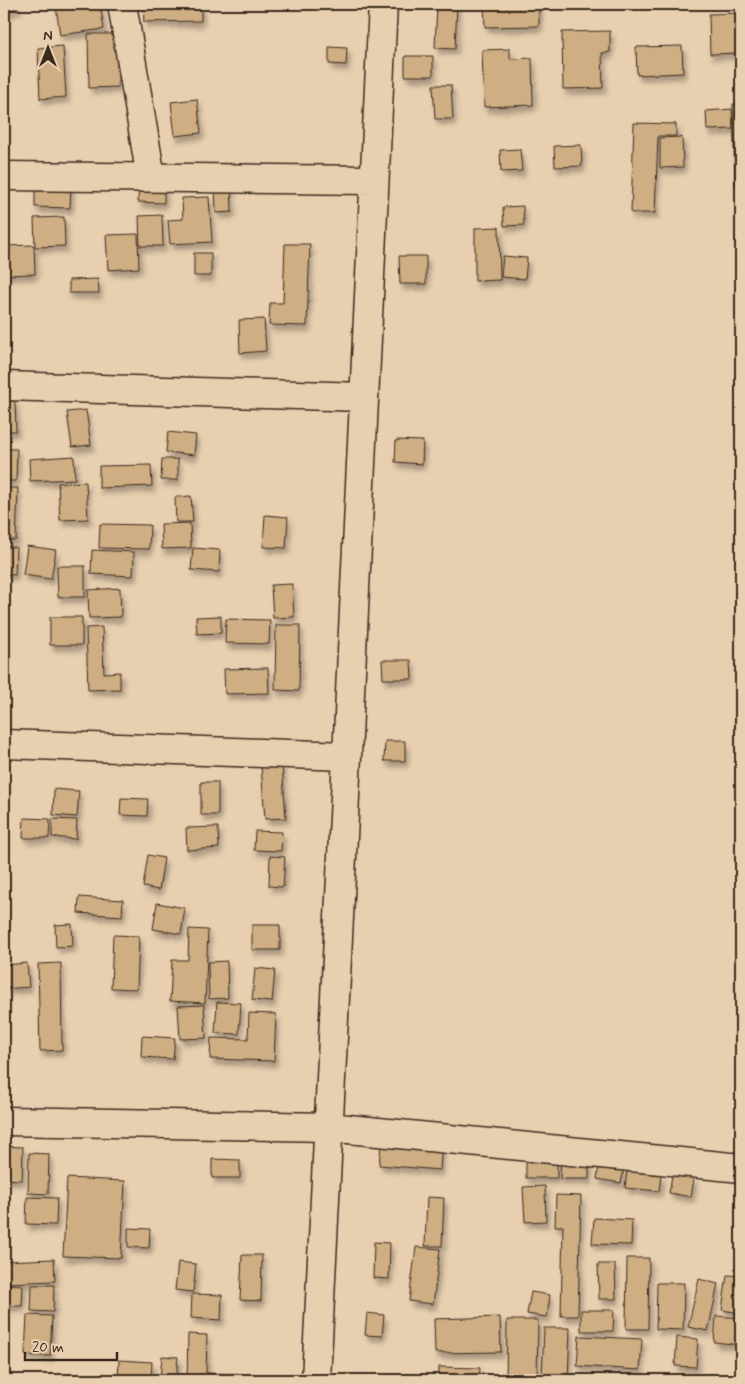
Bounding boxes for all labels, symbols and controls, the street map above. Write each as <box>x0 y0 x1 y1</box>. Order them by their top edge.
north arrow <box>22 22 72 72</box>
text: N <box>43 27 53 45</box>
scale bar <box>25 1329 118 1361</box>
text: 20 m <box>32 1338 64 1358</box>

